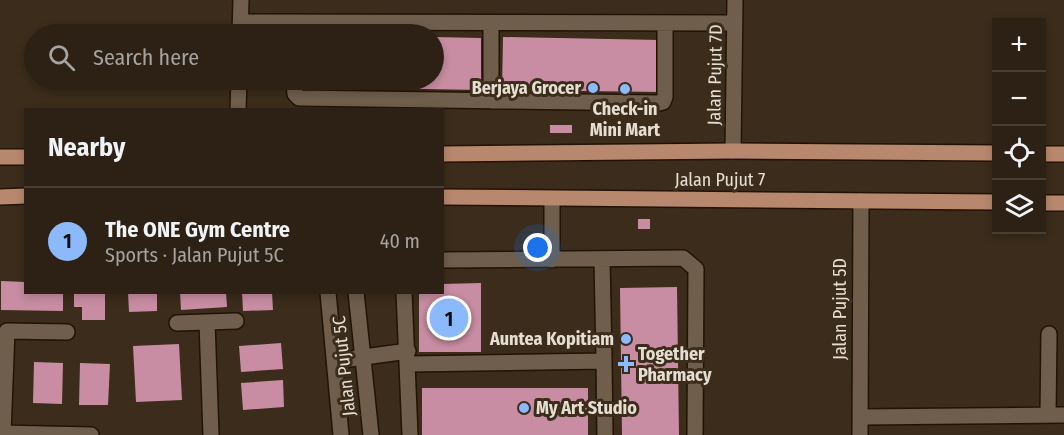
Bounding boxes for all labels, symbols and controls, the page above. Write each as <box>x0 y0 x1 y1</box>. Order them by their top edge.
map controls <box>992 18 1046 234</box>
button: + <box>992 18 1046 72</box>
search box <box>24 24 444 90</box>
street label: Jalan Pujut 7D <box>703 24 727 126</box>
icon: search <box>45 41 78 74</box>
text: Search here <box>93 44 199 71</box>
button: − <box>992 72 1046 126</box>
place label: Berjaya Grocer <box>472 77 581 99</box>
marker: Berjaya Grocer <box>586 81 600 95</box>
marker: Check-in Mini Mart <box>618 82 632 96</box>
place label: Check-in Mini Mart <box>590 98 661 141</box>
button: locate <box>992 126 1046 180</box>
text: Nearby <box>48 132 125 163</box>
street label: Jalan Pujut 7 <box>675 169 765 191</box>
button: layers <box>992 180 1046 234</box>
text: The ONE Gym Centre <box>105 216 290 243</box>
text: 1 <box>63 229 72 253</box>
text: 40 m <box>380 229 420 253</box>
your location <box>523 233 552 262</box>
text: Sports · Jalan Pujut 5C <box>105 243 284 267</box>
street label: Jalan Pujut 5D <box>829 258 851 360</box>
pin: 1 <box>430 296 468 340</box>
street label: Jalan Pujut 5C <box>328 315 360 417</box>
place label: Auntea Kopitiam <box>489 328 614 350</box>
marker: Auntea Kopitiam <box>619 332 633 346</box>
place label: Together Pharmacy <box>638 343 712 386</box>
marker: Together Pharmacy <box>619 357 633 371</box>
place label: My Art Studio <box>536 397 637 419</box>
marker: My Art Studio <box>517 401 531 415</box>

